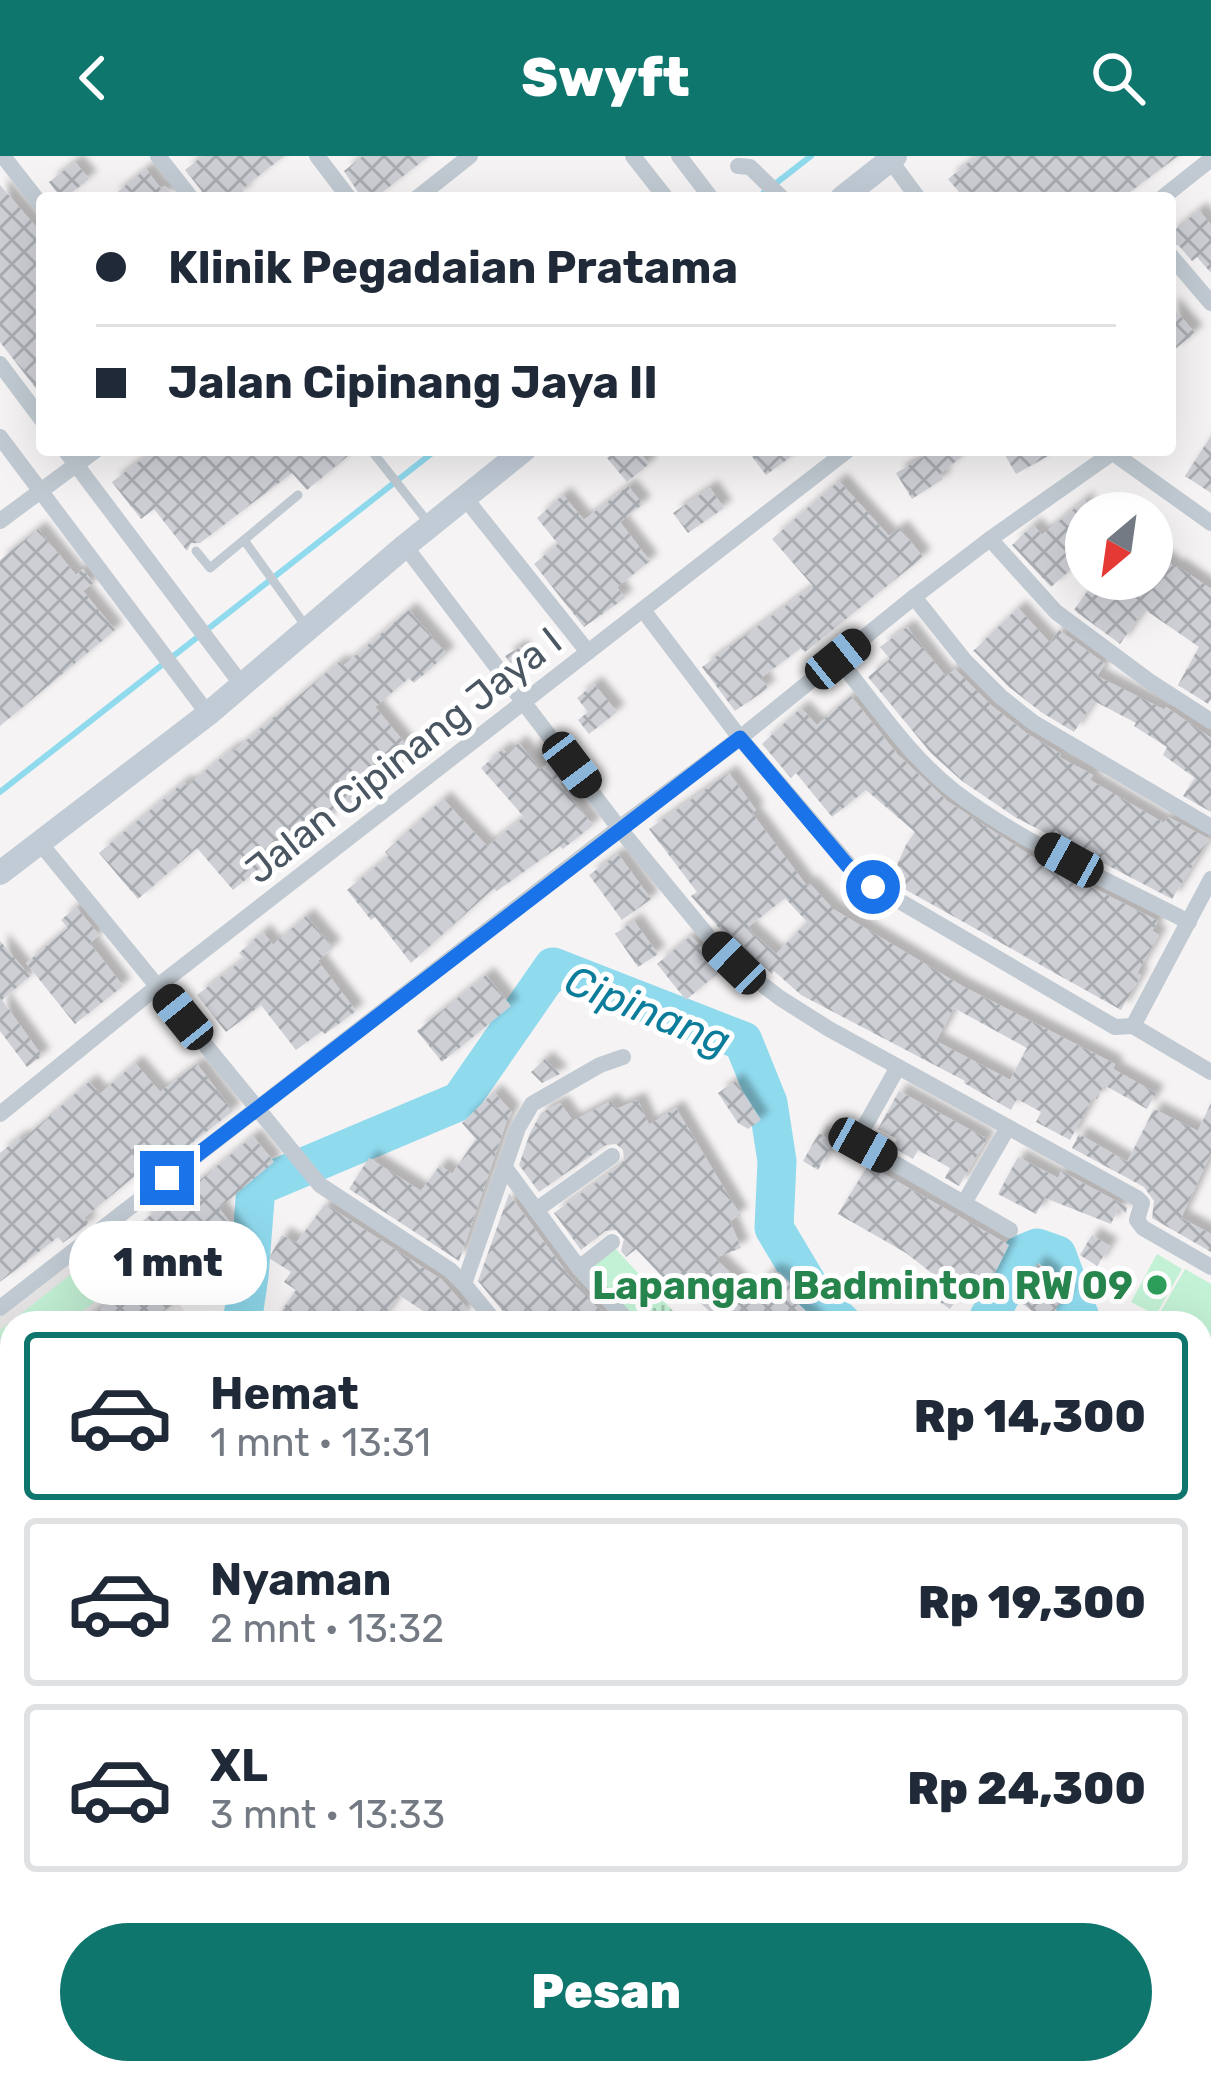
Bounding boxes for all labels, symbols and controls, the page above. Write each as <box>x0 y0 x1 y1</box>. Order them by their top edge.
icon: back <box>60 45 126 111</box>
icon: search <box>1085 45 1151 111</box>
text: Swyft <box>521 46 690 110</box>
text: Klinik Pegadaian Pratama <box>168 241 738 294</box>
text: Jalan Cipinang Jaya II <box>168 356 658 409</box>
north arrow <box>1065 492 1173 600</box>
map controls <box>1065 492 1173 600</box>
street label: Jalan Cipinang Jaya I <box>237 618 571 893</box>
car <box>799 622 877 696</box>
car <box>536 725 608 805</box>
car <box>1029 827 1109 893</box>
route start <box>846 860 900 914</box>
car <box>696 925 772 1001</box>
water label: Cipinang <box>558 955 738 1067</box>
car <box>146 978 220 1056</box>
car <box>823 1112 903 1178</box>
route end <box>140 1151 194 1205</box>
callout: 1 mnt <box>68 1220 266 1304</box>
text: 1 mnt <box>113 1240 223 1286</box>
place label: Lapangan Badminton RW 09 <box>592 1263 1133 1309</box>
marker: Lapangan Badminton RW 09 <box>1144 1272 1170 1298</box>
icon: car <box>66 1362 174 1470</box>
text: Hemat <box>210 1367 359 1420</box>
text: Rp 14,300 <box>914 1390 1146 1443</box>
text: 1 mnt · 13:31 <box>210 1420 431 1466</box>
icon: car <box>66 1548 174 1656</box>
text: Nyaman <box>210 1553 391 1606</box>
text: Rp 19,300 <box>918 1576 1146 1629</box>
text: 2 mnt · 13:32 <box>210 1606 444 1652</box>
icon: car <box>66 1734 174 1842</box>
text: XL <box>210 1739 268 1792</box>
text: Rp 24,300 <box>907 1762 1146 1815</box>
text: 3 mnt · 13:33 <box>210 1792 445 1838</box>
button: Pesan <box>60 1923 1152 2061</box>

